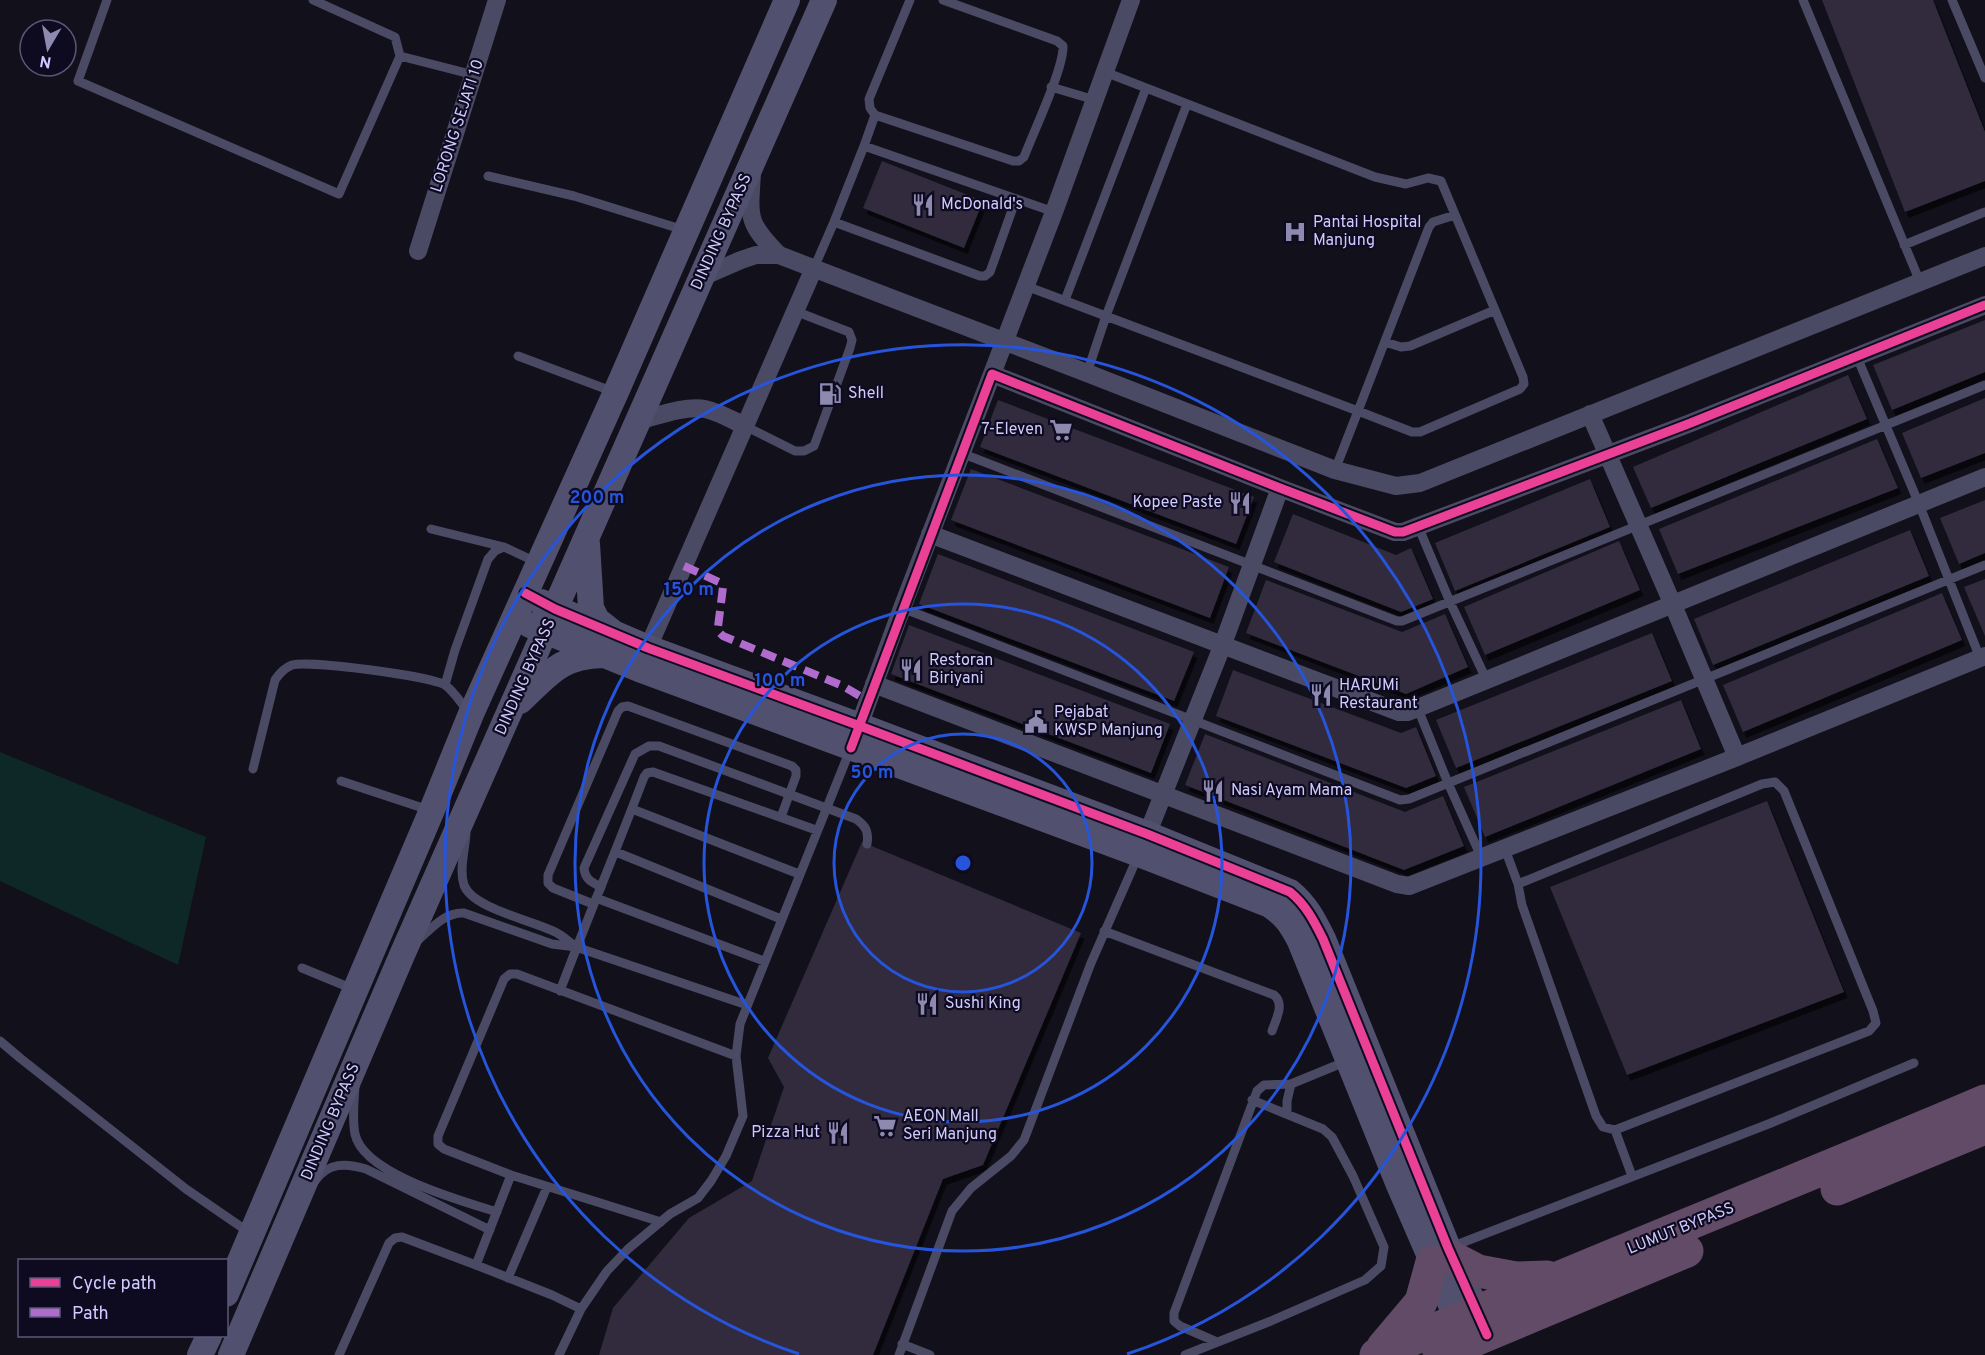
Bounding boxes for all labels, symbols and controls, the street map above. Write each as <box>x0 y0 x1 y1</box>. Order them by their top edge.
north arrow <box>18 18 78 78</box>
text: N <box>38 50 53 72</box>
street label: LORONG SEJATI 10 <box>427 57 489 195</box>
street label: DINDING BYPASS <box>687 171 757 293</box>
restaurant icon: McDonald's <box>910 192 936 218</box>
place label: McDonald's <box>941 195 1023 215</box>
place label: Pantai Hospital Manjung <box>1313 213 1421 251</box>
hospital icon: Pantai Hospital Manjung <box>1282 219 1308 245</box>
fuel station icon: Shell <box>817 381 843 407</box>
place label: Shell <box>848 384 884 404</box>
supermarket icon: 7-Eleven <box>1048 417 1074 443</box>
place label: 7-Eleven <box>981 420 1043 440</box>
text: 200 m <box>569 487 625 510</box>
restaurant icon: Kopee Paste <box>1227 490 1253 516</box>
place label: Kopee Paste <box>1132 493 1222 513</box>
text: 150 m <box>664 579 714 602</box>
street label: DINDING BYPASS <box>491 616 561 738</box>
place label: Restoran Biriyani <box>929 651 993 689</box>
restaurant icon: Restoran Biriyani <box>898 657 924 683</box>
text: 100 m <box>754 670 806 693</box>
place label: HARUMi Restaurant <box>1339 676 1418 714</box>
restaurant icon: HARUMi Restaurant <box>1308 682 1334 708</box>
place label: Pejabat KWSP Manjung <box>1054 703 1163 741</box>
public building icon: Pejabat KWSP Manjung <box>1023 709 1049 735</box>
text: 50 m <box>850 762 894 785</box>
restaurant icon: Nasi Ayam Mama <box>1200 778 1226 804</box>
place label: Nasi Ayam Mama <box>1231 781 1352 801</box>
centre of rings <box>953 853 973 873</box>
restaurant icon: Sushi King <box>914 991 940 1017</box>
place label: Sushi King <box>945 994 1021 1014</box>
street label: DINDING BYPASS <box>297 1060 365 1184</box>
place label: AEON Mall Seri Manjung <box>903 1107 997 1145</box>
supermarket icon: AEON Mall Seri Manjung <box>872 1113 898 1139</box>
restaurant icon: Pizza Hut <box>825 1120 851 1146</box>
place label: Pizza Hut <box>751 1123 820 1143</box>
street label: LUMUT BYPASS <box>1625 1198 1737 1260</box>
legend <box>18 1259 228 1337</box>
text: Cycle path <box>72 1273 157 1296</box>
text: Path <box>72 1303 109 1326</box>

